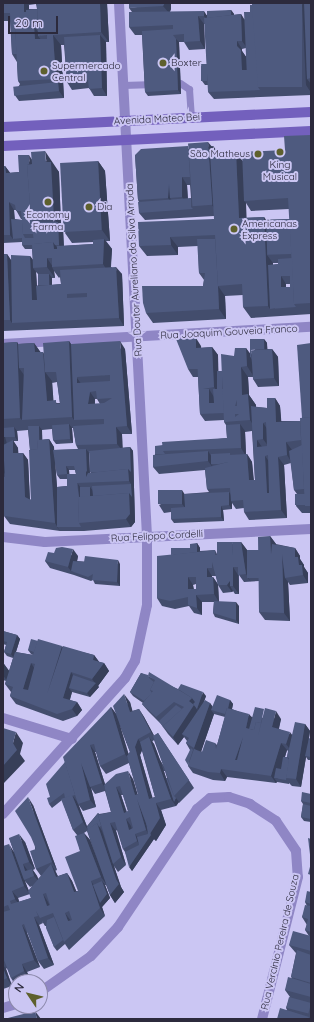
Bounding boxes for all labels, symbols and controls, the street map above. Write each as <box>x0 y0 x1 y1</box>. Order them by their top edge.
scale bar <box>10 8 60 34</box>
text: 20 m <box>15 15 43 30</box>
place label: Boxter <box>171 57 202 69</box>
marker: Boxter <box>158 58 168 68</box>
place label: Supermercado Central <box>52 59 121 82</box>
marker: Supermercado Central <box>39 66 49 76</box>
street label: Avenida Mateo Bei <box>114 111 200 127</box>
marker: King Musical <box>275 147 285 157</box>
place label: São Matheus <box>190 148 250 160</box>
marker: São Matheus <box>253 149 263 159</box>
place label: King Musical <box>263 158 297 182</box>
street label: Rua Doutor Aureliano da Silva Arruda <box>123 183 145 357</box>
marker: Economy Farma <box>43 197 53 207</box>
place label: Dia <box>97 201 112 213</box>
marker: Dia <box>84 202 94 212</box>
place label: Economy Farma <box>26 208 70 232</box>
place label: Americanas Express <box>242 217 297 240</box>
marker: Americanas Express <box>229 224 239 234</box>
street label: Rua Joaquim Gouveia Franco <box>160 322 298 342</box>
street label: Rua Felippo Cordelli <box>111 528 203 544</box>
street label: Rua Vercínio Pereira de Souza <box>259 873 301 1011</box>
north arrow <box>8 974 48 1014</box>
text: N <box>11 980 27 995</box>

